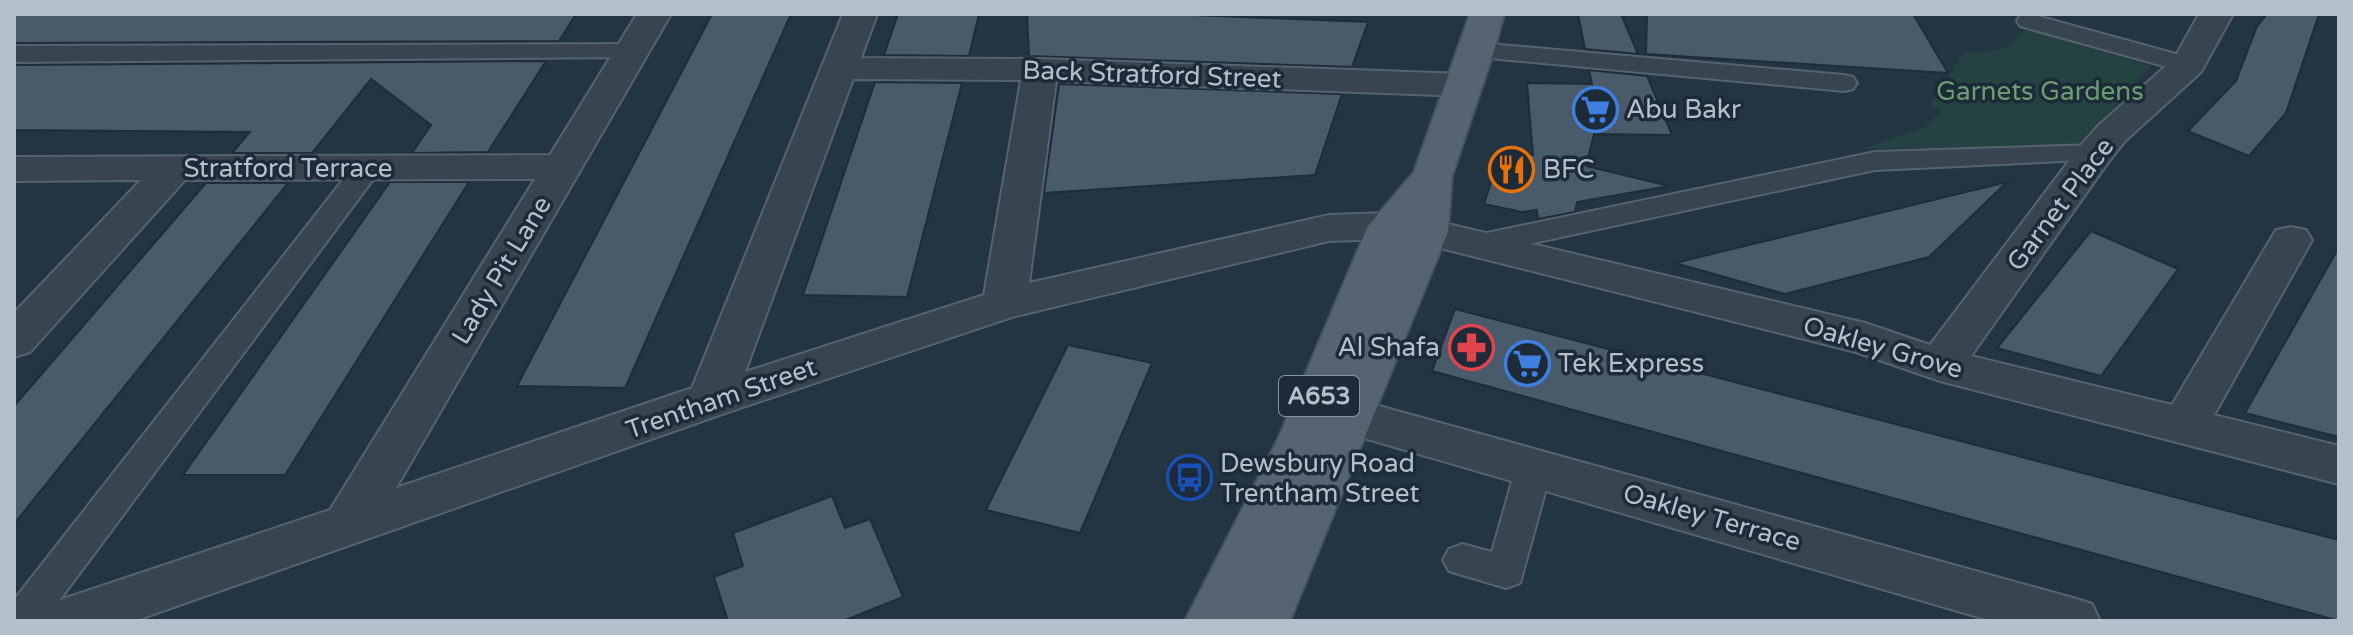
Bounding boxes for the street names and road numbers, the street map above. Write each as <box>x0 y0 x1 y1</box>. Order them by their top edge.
street label: Back Stratford Street <box>1022 54 1282 95</box>
street label: Garnet Place <box>2000 132 2120 277</box>
street label: Stratford Terrace <box>183 153 393 184</box>
street label: Lady Pit Lane <box>445 191 558 350</box>
street label: Oakley Grove <box>1799 310 1966 385</box>
street label: Trentham Street <box>622 351 821 446</box>
road number: A653 <box>1279 376 1359 416</box>
street label: Oakley Terrace <box>1619 477 1804 558</box>

